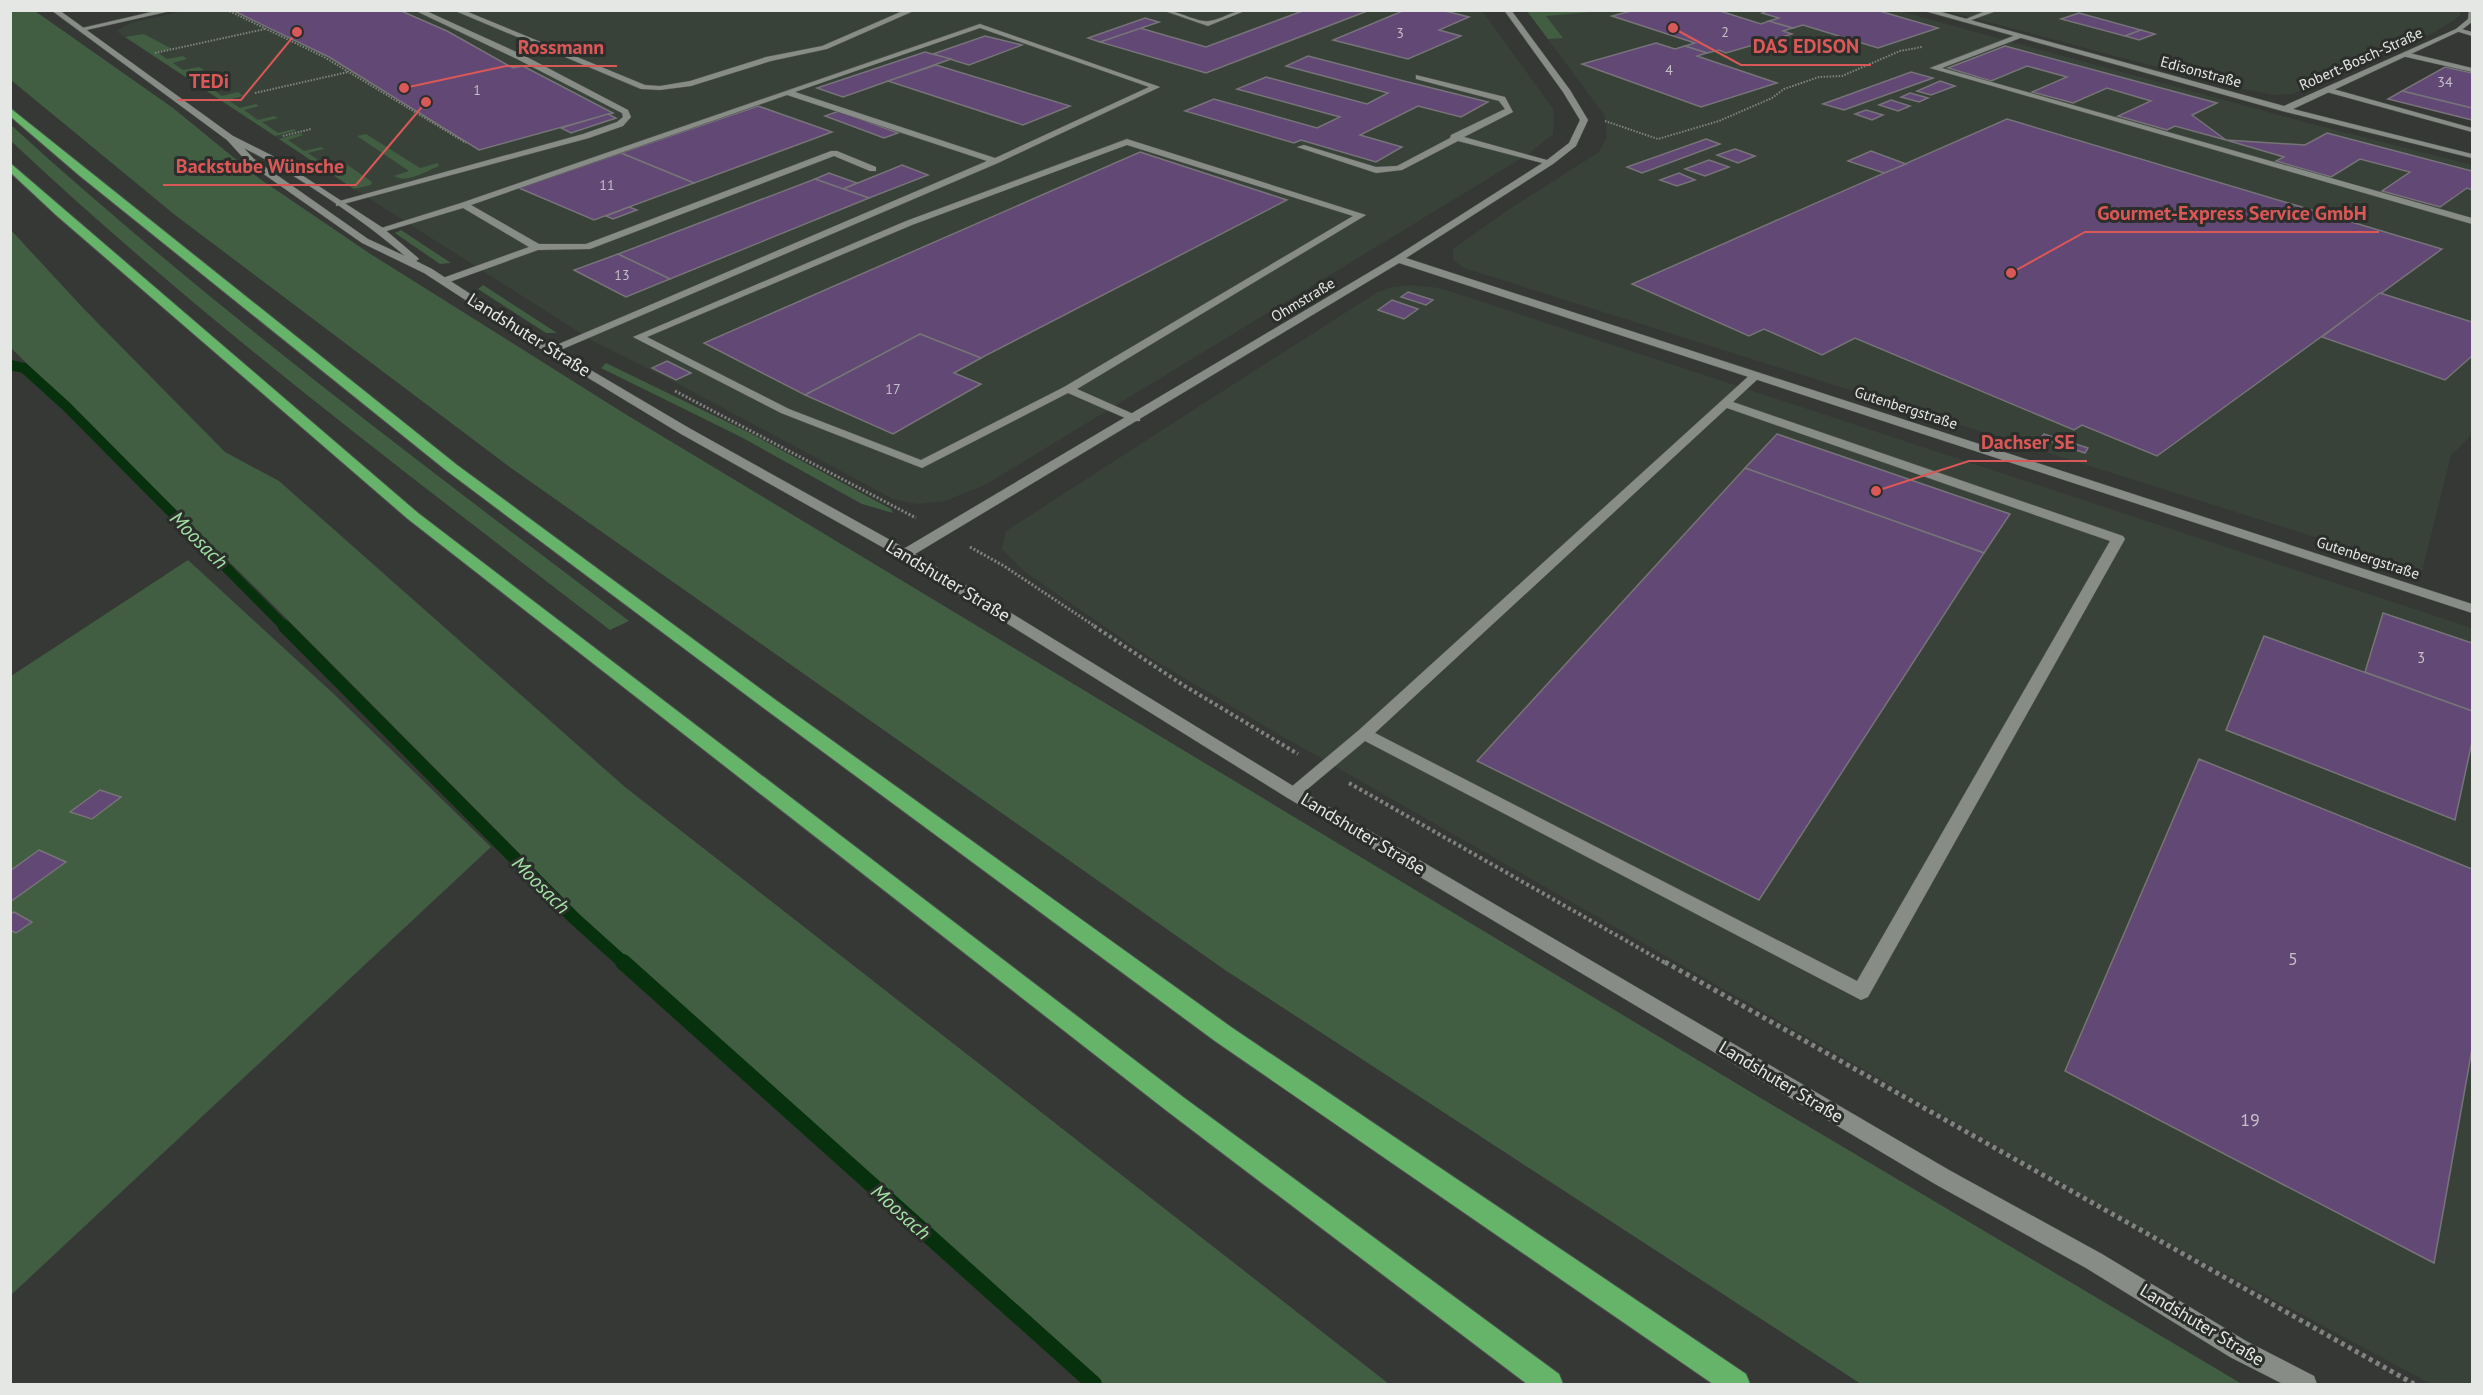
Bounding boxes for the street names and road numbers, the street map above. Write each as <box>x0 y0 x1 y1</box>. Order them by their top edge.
street label: Robert-Bosch-Straße <box>2296 23 2425 94</box>
street label: Edisonstraße <box>2159 52 2244 91</box>
street label: Ohmstraße <box>1267 273 1338 326</box>
street label: Landshuter Straße <box>463 287 595 382</box>
street label: Gutenbergstraße <box>1852 382 1960 433</box>
street label: Gutenbergstraße <box>2314 532 2422 583</box>
street label: Landshuter Straße <box>882 534 1015 627</box>
street label: Landshuter Straße <box>1297 787 1430 880</box>
street label: Landshuter Straße <box>1715 1035 1848 1128</box>
street label: Landshuter Straße <box>2136 1278 2269 1371</box>

